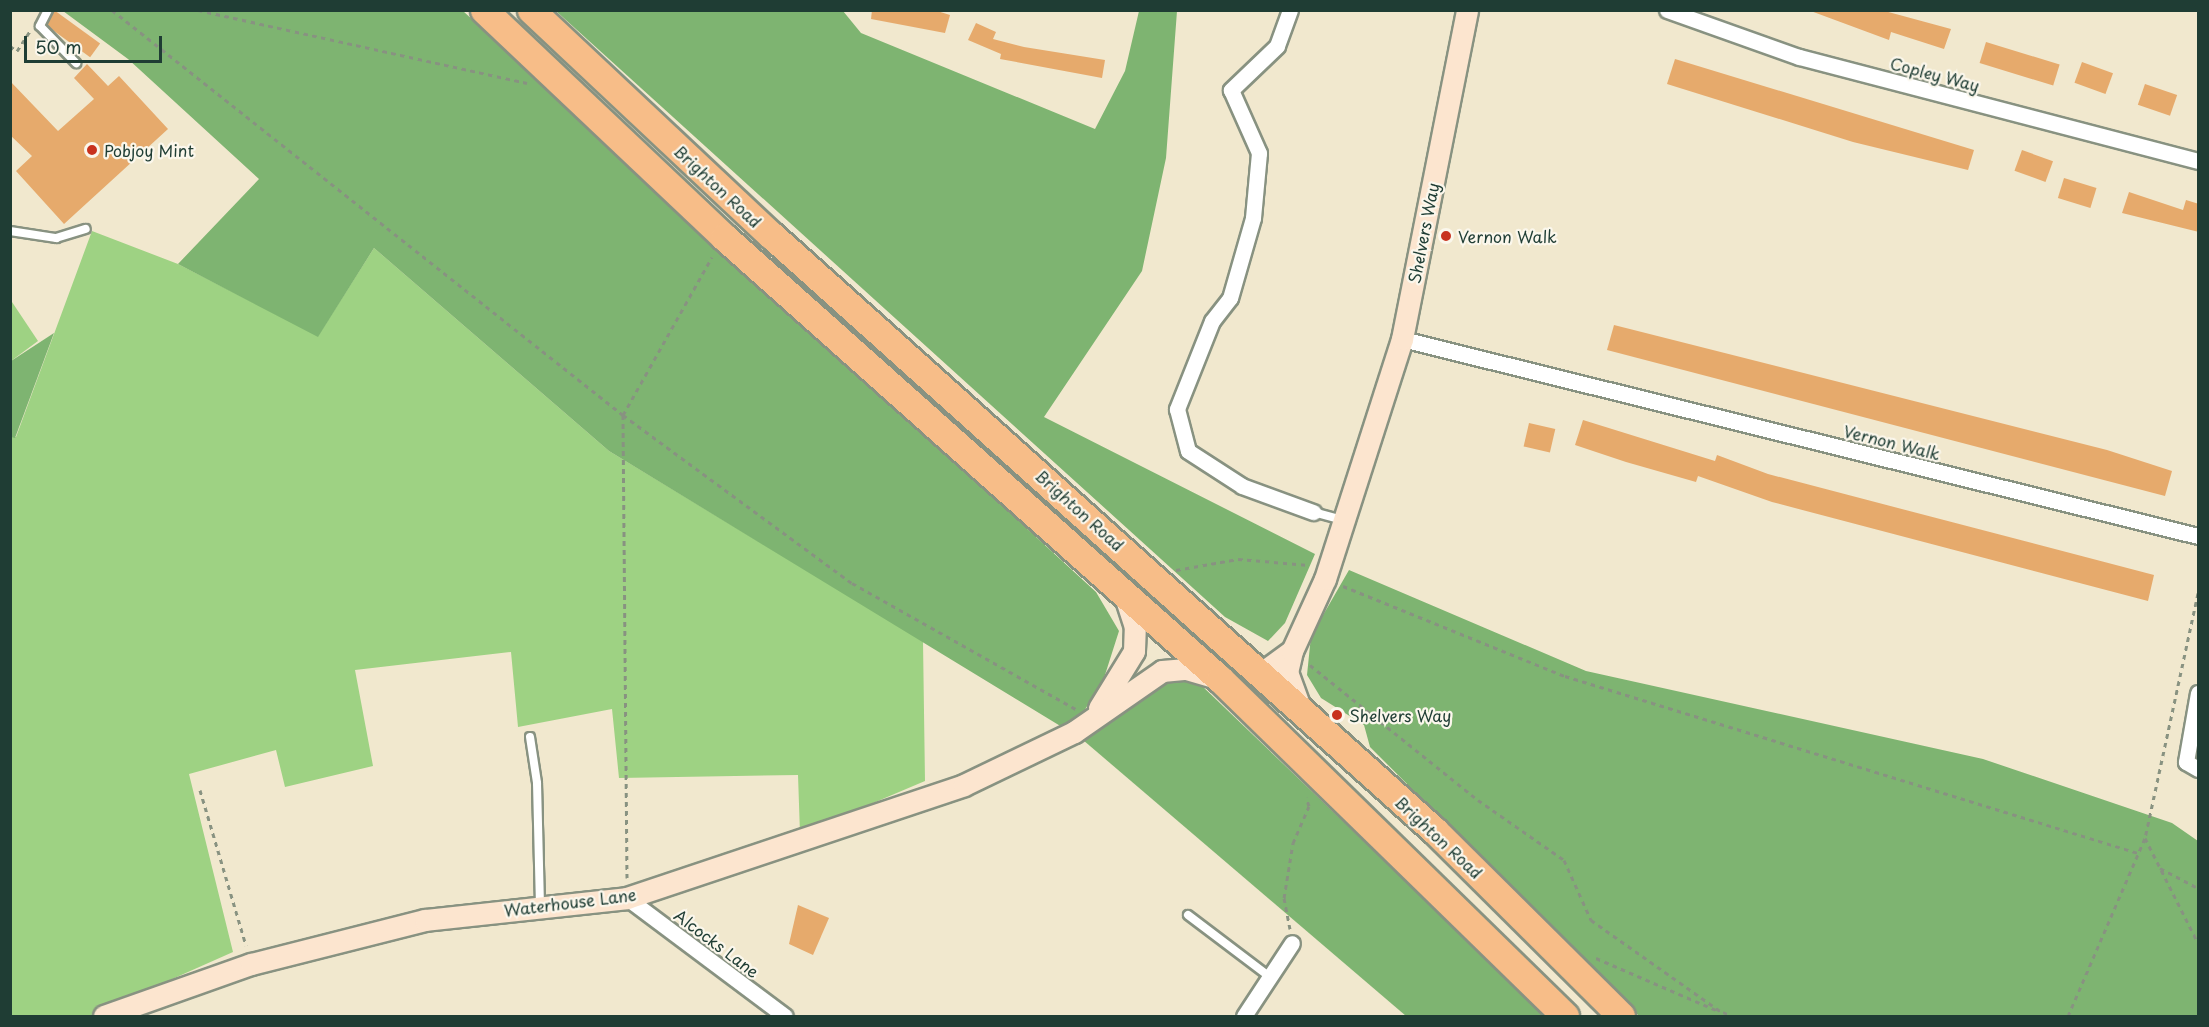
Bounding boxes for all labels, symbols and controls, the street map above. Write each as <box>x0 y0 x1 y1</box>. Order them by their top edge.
scale bar <box>27 24 165 62</box>
text: 50 m <box>35 33 82 60</box>
street label: Copley Way <box>1888 53 1982 95</box>
place label: Pobjoy Mint <box>104 140 194 160</box>
street label: Brighton Road <box>671 141 765 231</box>
marker: Pobjoy Mint <box>85 143 99 157</box>
street label: Shelvers Way <box>1404 181 1442 285</box>
place label: Vernon Walk <box>1458 226 1557 246</box>
marker: Vernon Walk <box>1439 229 1453 243</box>
street label: Vernon Walk <box>1841 421 1943 463</box>
street label: Brighton Road <box>1032 466 1128 554</box>
place label: Shelvers Way <box>1349 705 1452 725</box>
marker: Shelvers Way <box>1330 708 1344 722</box>
street label: Brighton Road <box>1392 792 1486 882</box>
street label: Waterhouse Lane <box>503 884 637 920</box>
street label: Alcocks Lane <box>671 905 763 981</box>

